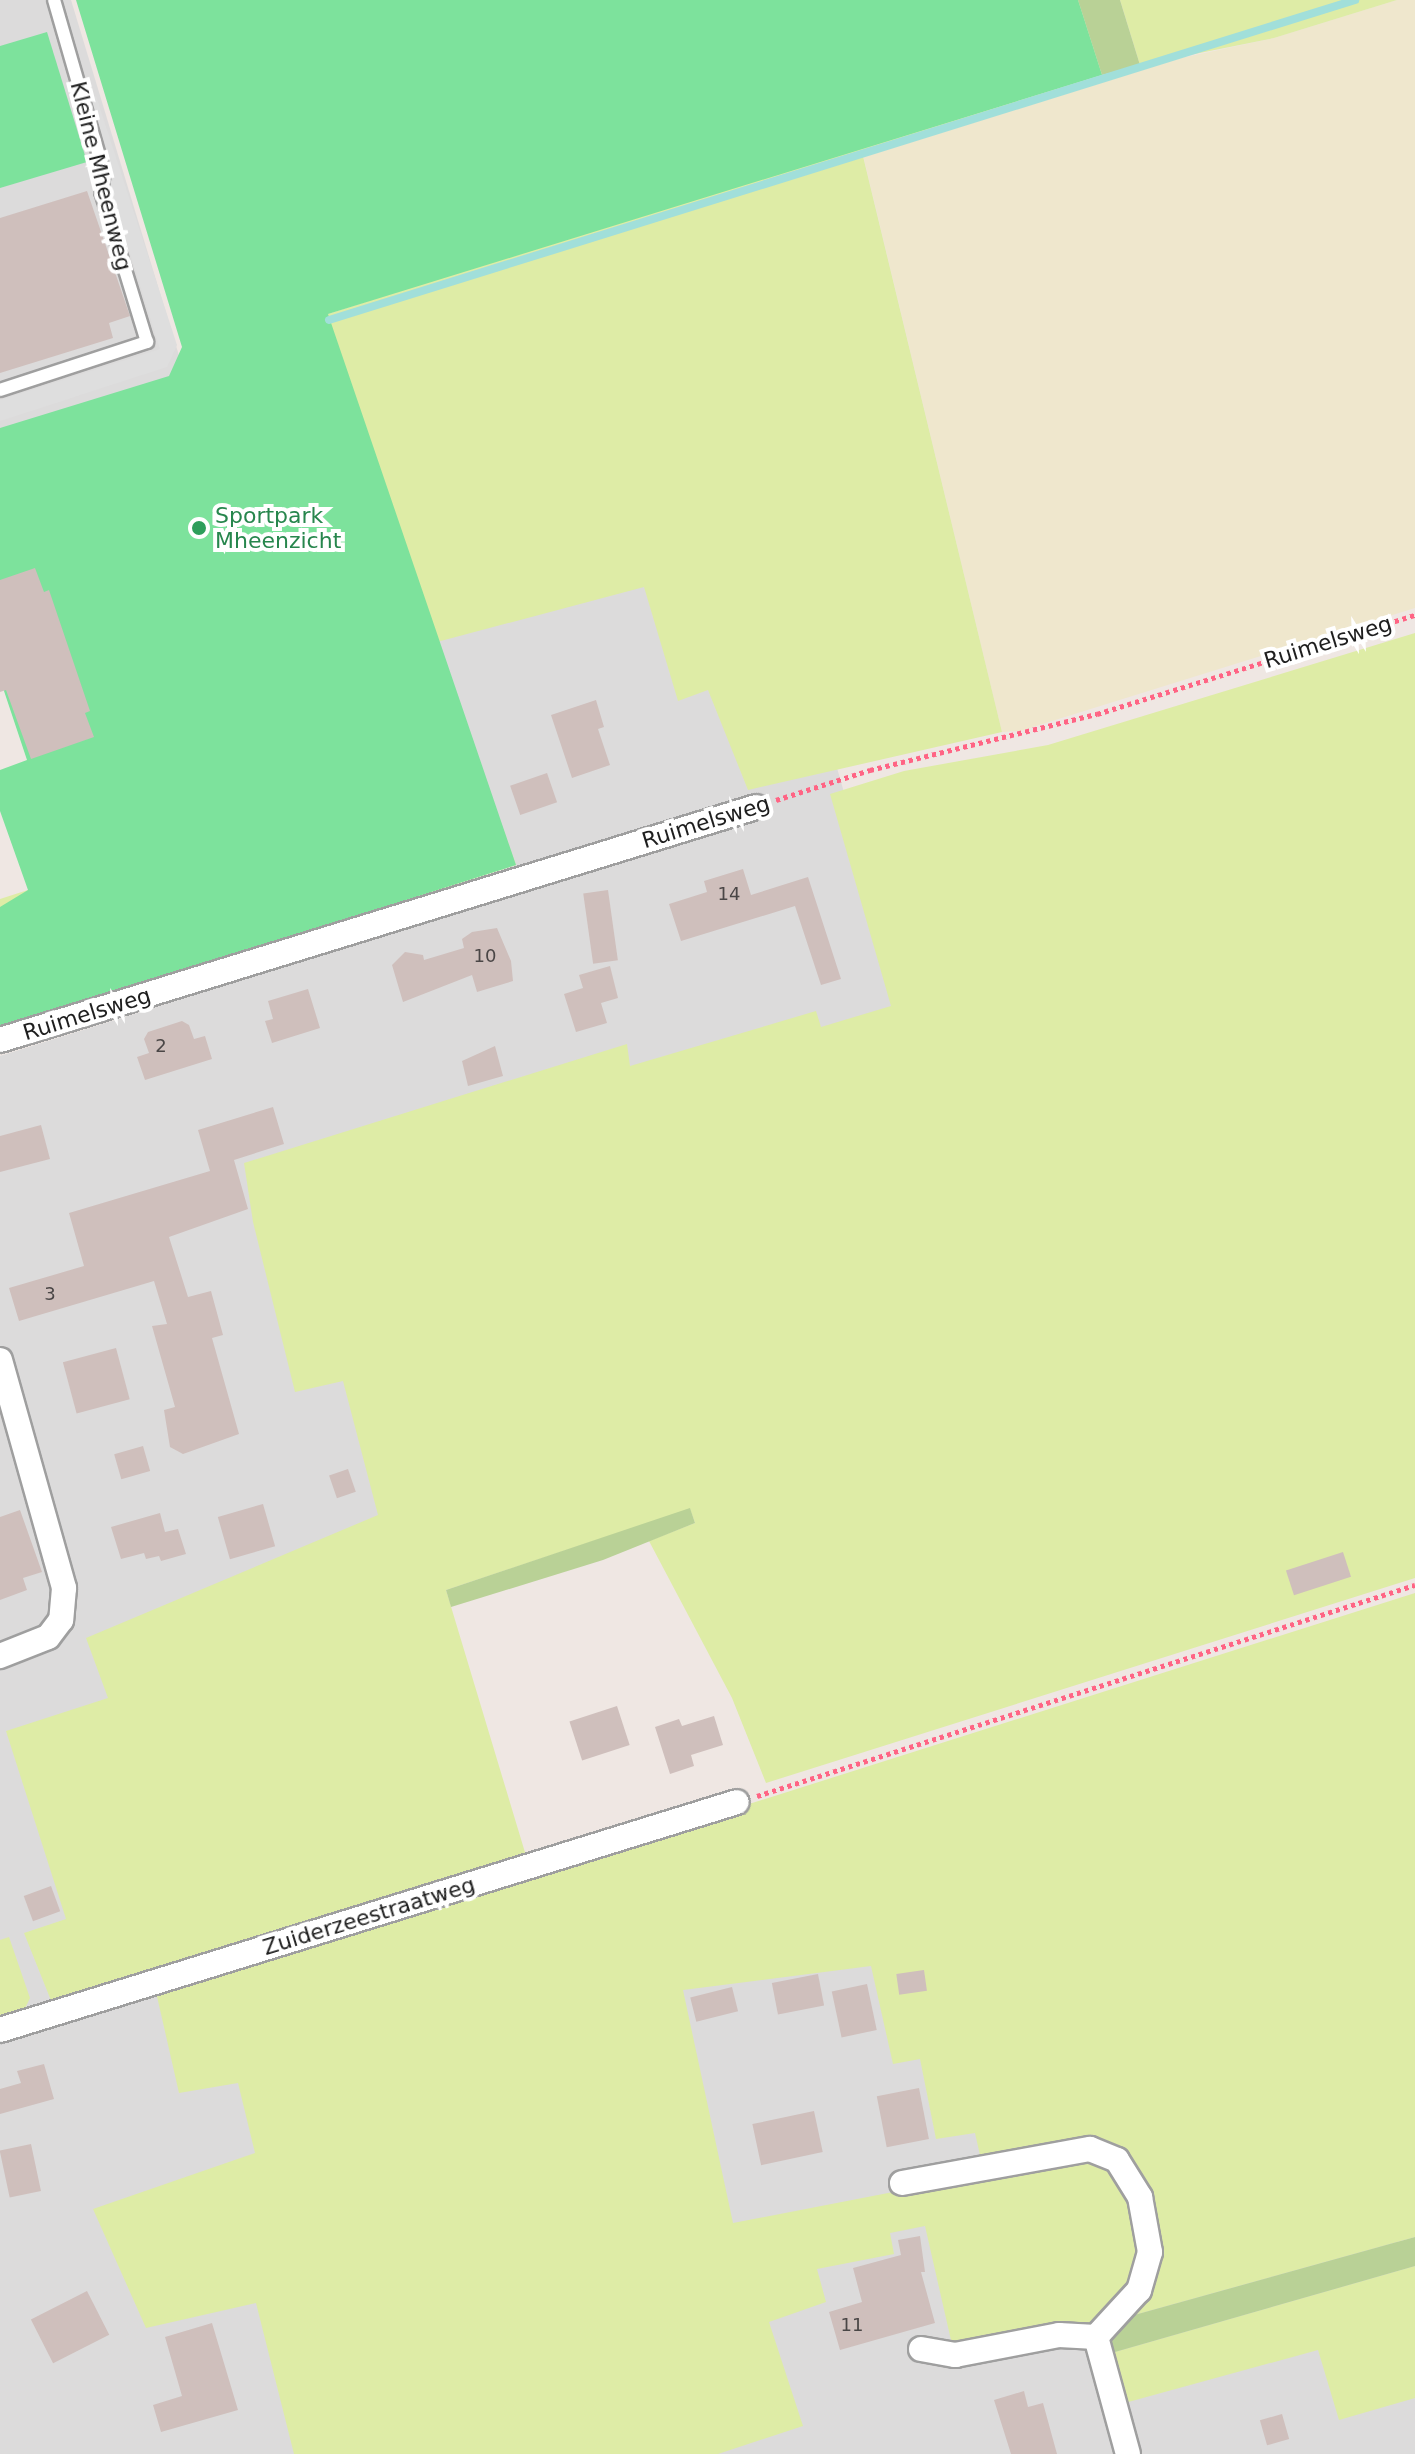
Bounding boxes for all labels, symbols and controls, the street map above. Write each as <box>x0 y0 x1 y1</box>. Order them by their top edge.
street label: Kleine Mheenweg <box>65 79 137 273</box>
place label: Sportpark Mheenzicht <box>215 502 341 554</box>
marker: Sportpark Mheenzicht <box>190 519 208 537</box>
street label: Ruimelsweg <box>1261 610 1395 674</box>
street label: Ruimelsweg <box>639 790 773 854</box>
house number: 14 <box>718 883 740 905</box>
house number: 10 <box>474 945 496 967</box>
street label: Ruimelsweg <box>20 982 154 1046</box>
house number: 2 <box>155 1035 167 1057</box>
house number: 3 <box>44 1283 56 1305</box>
street label: Zuiderzeestraatweg <box>260 1871 478 1961</box>
house number: 11 <box>841 2314 863 2336</box>

